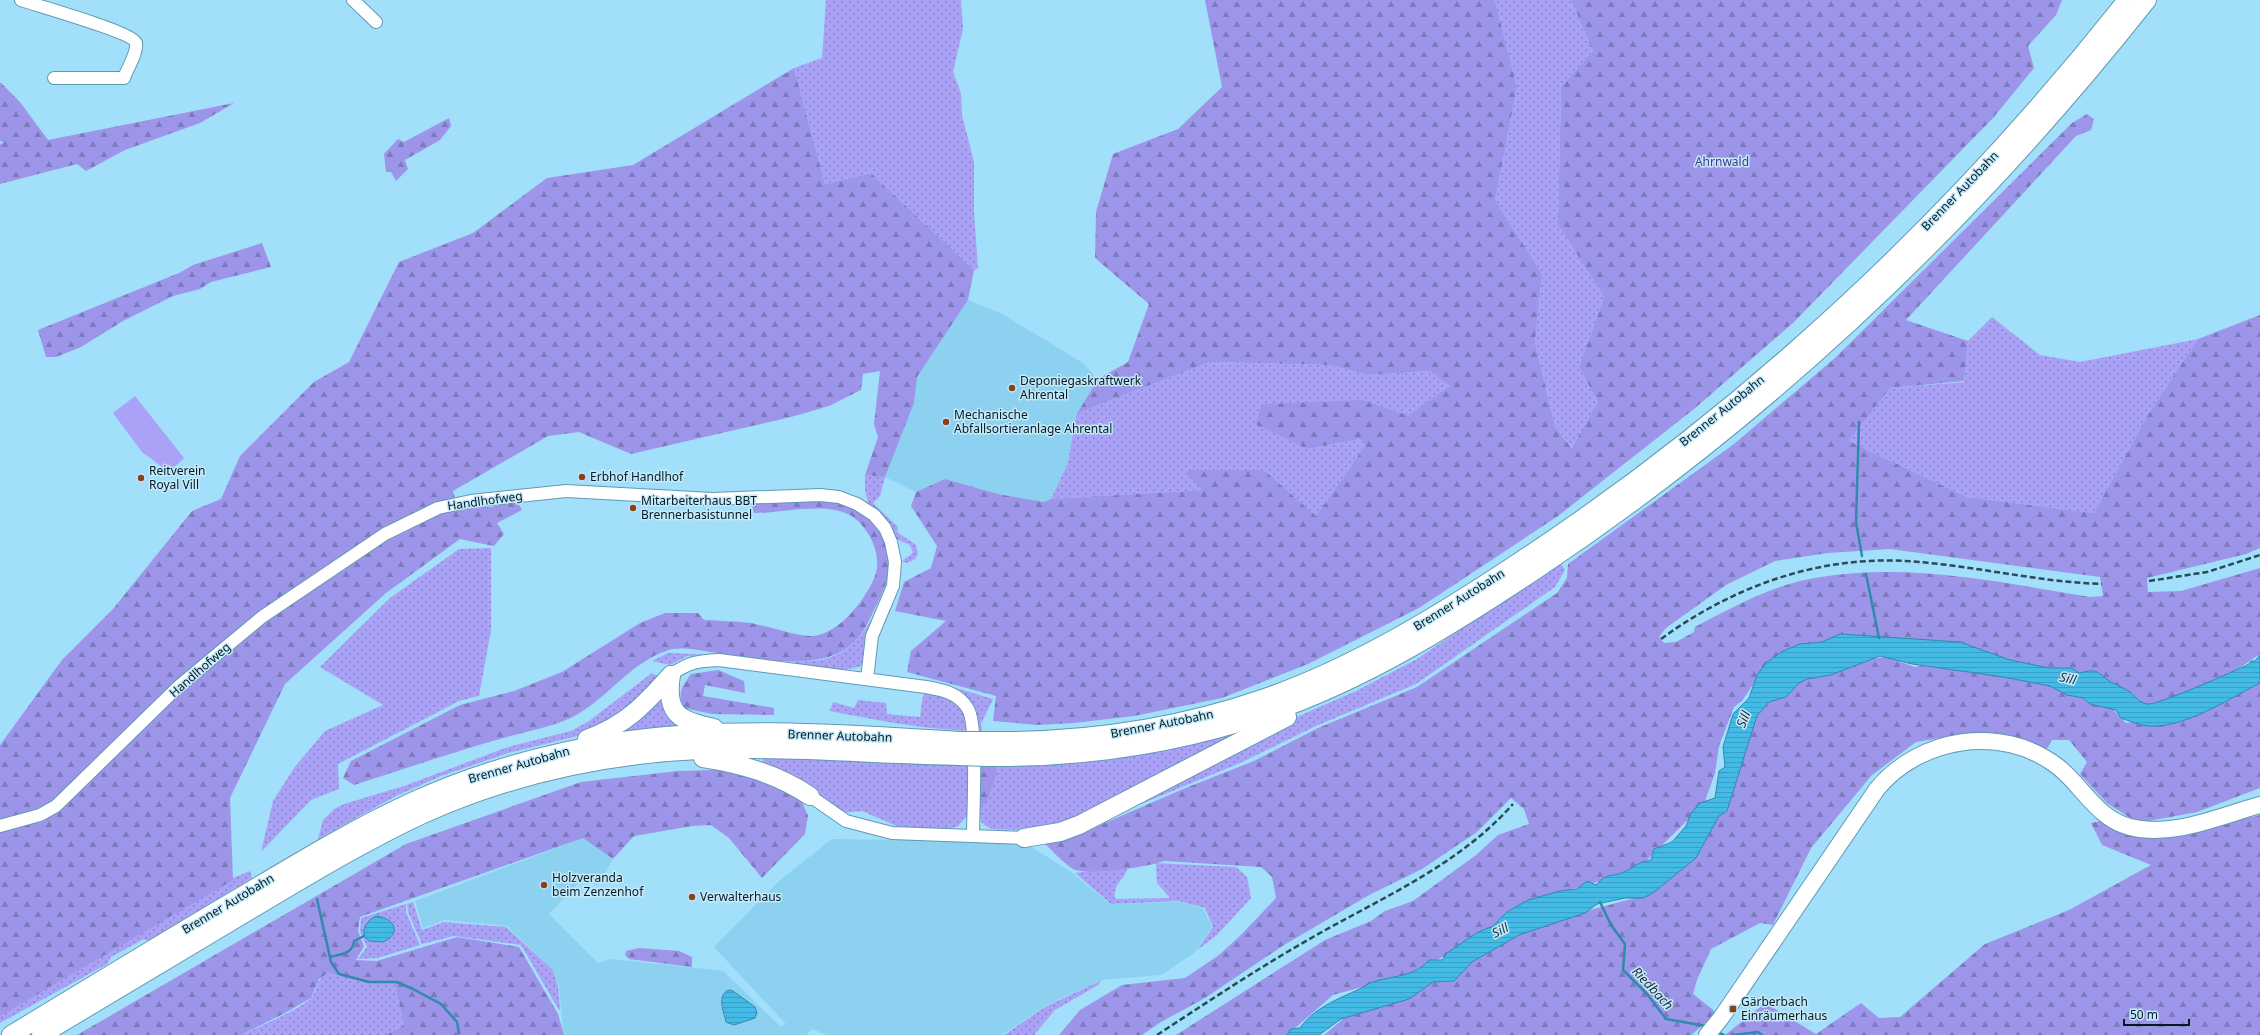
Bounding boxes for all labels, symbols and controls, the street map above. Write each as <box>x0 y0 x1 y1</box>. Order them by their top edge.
street label: Brenner Autobahn <box>1917 147 2002 234</box>
park label: Ahrnwald <box>1695 153 1749 170</box>
street label: Brenner Autobahn <box>1676 371 1768 450</box>
place label: Deponiegaskraftwerk Ahrental <box>1020 372 1142 403</box>
marker: Deponiegaskraftwerk Ahrental <box>1007 383 1017 393</box>
place label: Mechanische Abfallsortieranlage Ahrental <box>954 406 1112 437</box>
marker: Mechanische Abfallsortieranlage Ahrental <box>941 417 951 427</box>
place label: Reitverein Royal Vill <box>149 462 206 493</box>
place label: Erbhof Handlhof <box>590 468 684 485</box>
marker: Erbhof Handlhof <box>577 472 587 482</box>
marker: Reitverein Royal Vill <box>136 473 146 483</box>
street label: Handlhofweg <box>446 487 524 514</box>
place label: Mitarbeiterhaus BBT Brennerbasistunnel <box>641 492 757 523</box>
marker: Mitarbeiterhaus BBT Brennerbasistunnel <box>628 503 638 513</box>
street label: Brenner Autobahn <box>1410 565 1508 634</box>
street label: Handlhofweg <box>165 638 234 701</box>
water label: Sill <box>2058 667 2079 689</box>
street label: Brenner Autobahn <box>1109 705 1215 742</box>
water label: Sill <box>1732 707 1755 730</box>
street label: Brenner Autobahn <box>787 725 893 746</box>
street label: Brenner Autobahn <box>466 742 571 787</box>
street label: Brenner Autobahn <box>179 869 277 938</box>
place label: Holzveranda beim Zenzenhof <box>552 869 644 900</box>
marker: Holzveranda beim Zenzenhof <box>539 880 549 890</box>
place label: Verwalterhaus <box>700 888 782 905</box>
marker: Verwalterhaus <box>687 892 697 902</box>
water label: Sill <box>1489 918 1512 942</box>
water label: Riedbach <box>1628 962 1678 1014</box>
place label: Gärberbach Einräumerhaus <box>1741 993 1828 1024</box>
scale bar <box>2124 1001 2189 1027</box>
marker: Gärberbach Einräumerhaus <box>1728 1004 1738 1014</box>
text: 50 m <box>2130 1006 2158 1023</box>

